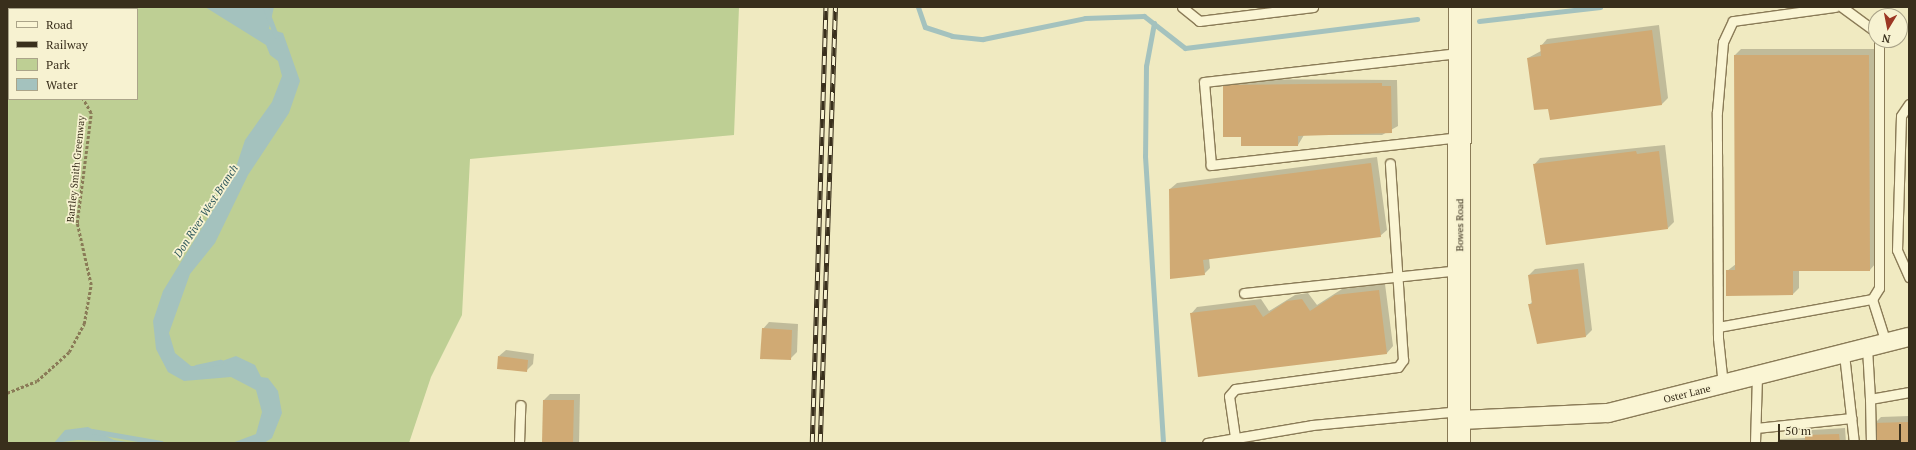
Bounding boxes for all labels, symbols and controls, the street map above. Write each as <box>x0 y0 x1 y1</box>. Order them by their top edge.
legend <box>8 8 138 100</box>
north arrow <box>1868 8 1908 48</box>
text: Road <box>46 17 73 32</box>
text: N <box>1881 31 1891 46</box>
text: Railway <box>46 37 88 52</box>
text: Park <box>46 57 70 72</box>
text: Water <box>46 77 78 92</box>
street label: Bartley Smith Greenway <box>64 115 88 223</box>
water label: Don River West Branch <box>171 162 241 260</box>
street label: Bowes Road <box>1454 199 1466 251</box>
street label: Oster Lane <box>1662 382 1712 406</box>
scale bar <box>1780 416 1903 442</box>
text: 50 m <box>1785 423 1811 438</box>

